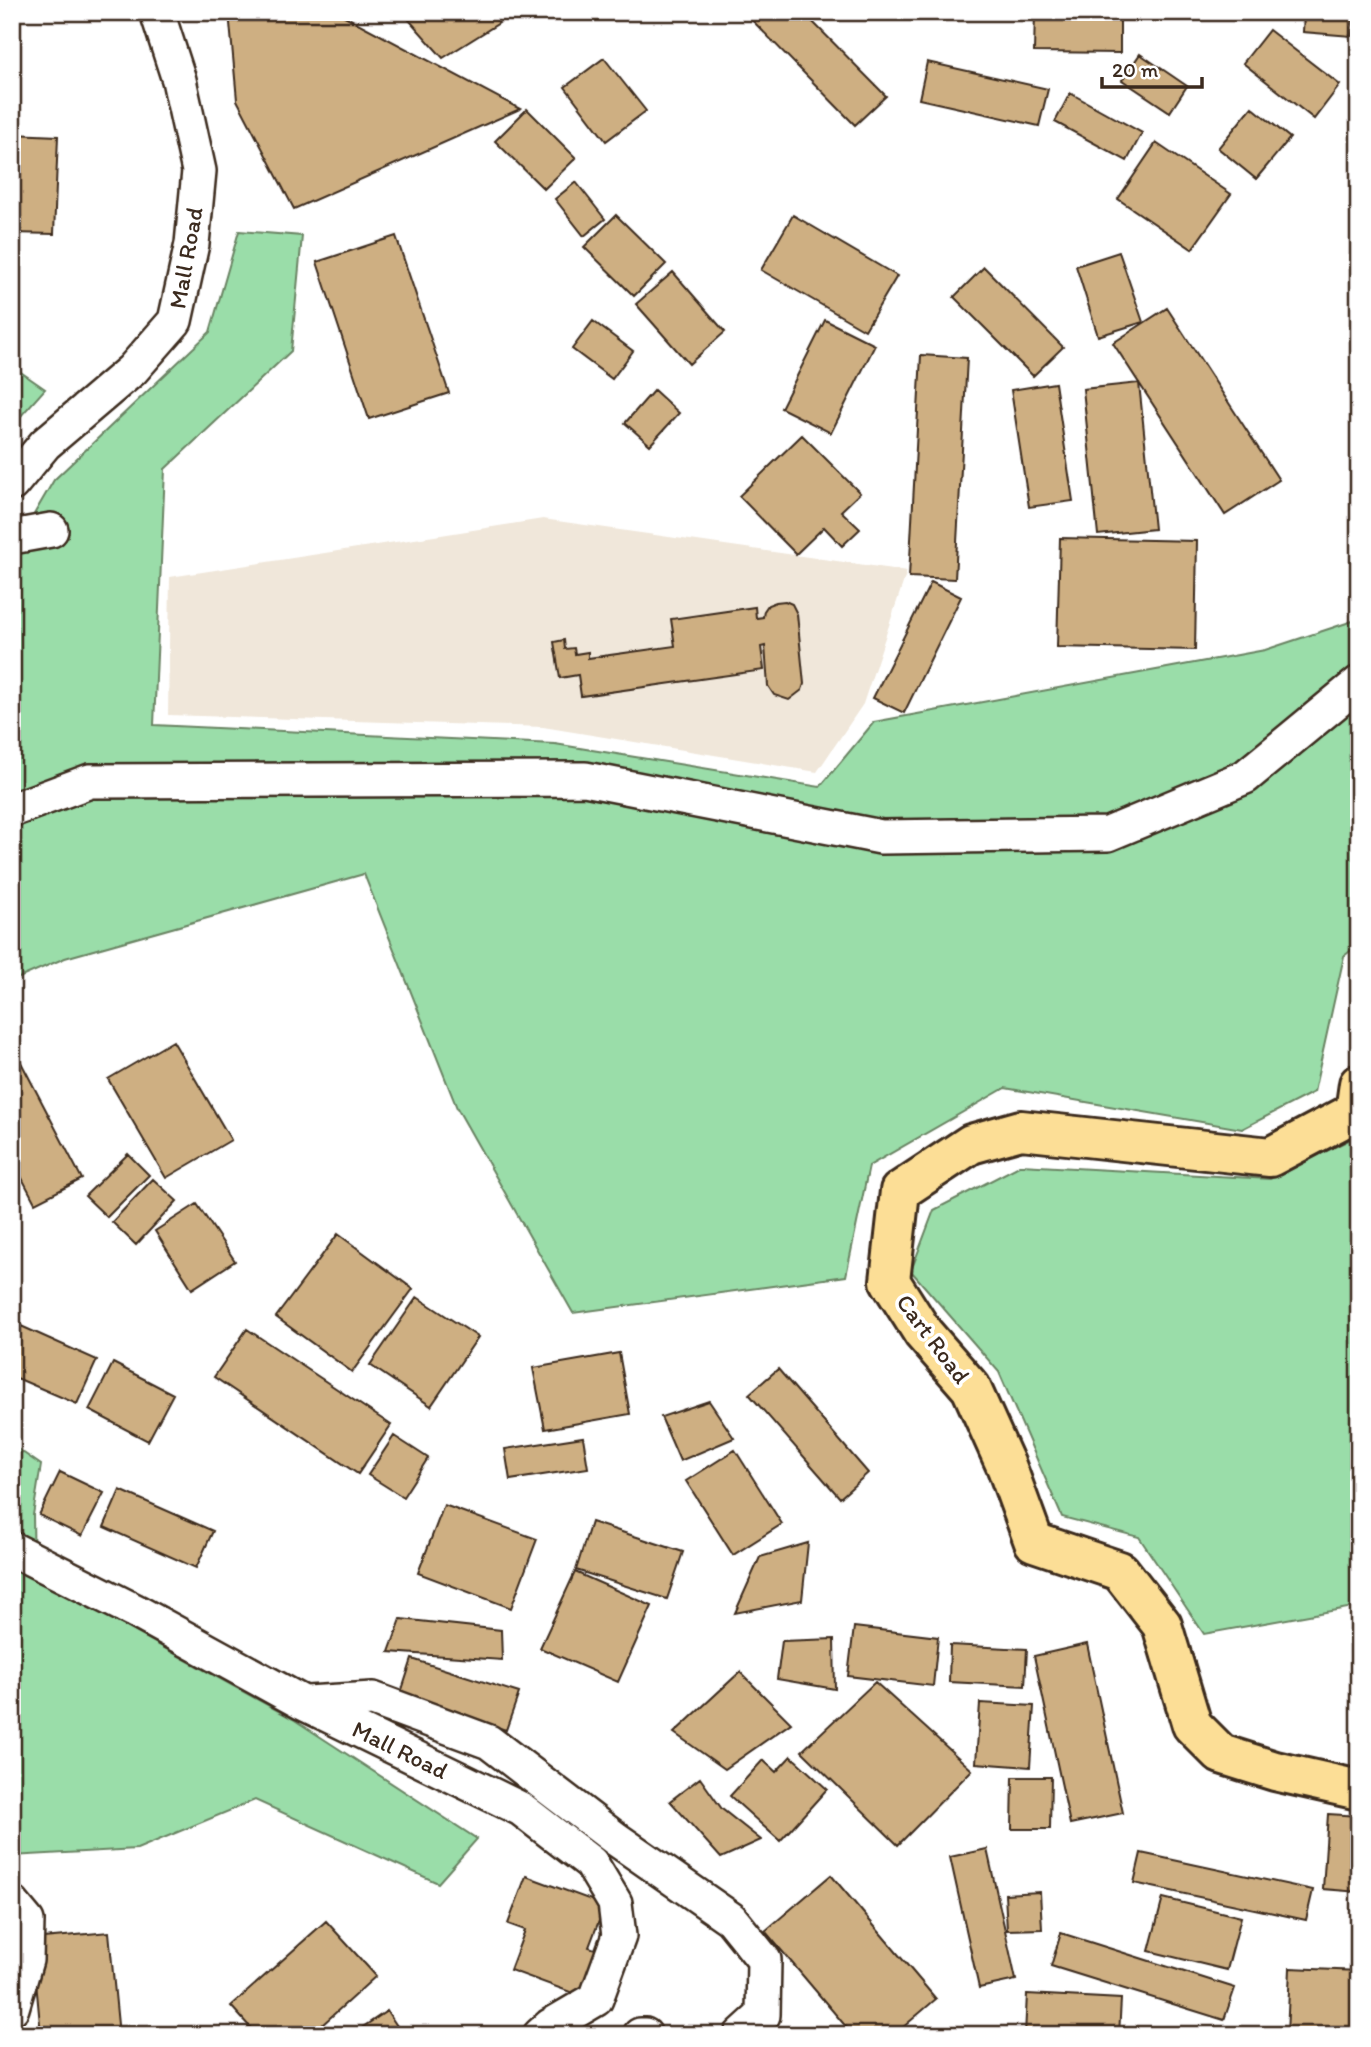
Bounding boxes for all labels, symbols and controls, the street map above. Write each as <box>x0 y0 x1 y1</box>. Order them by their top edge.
scale bar <box>1102 46 1201 90</box>
text: 20 m <box>1112 57 1159 82</box>
street label: Mall Road <box>162 205 209 311</box>
street label: Cart Road <box>890 1288 976 1389</box>
street label: Mall Road <box>348 1714 453 1785</box>

